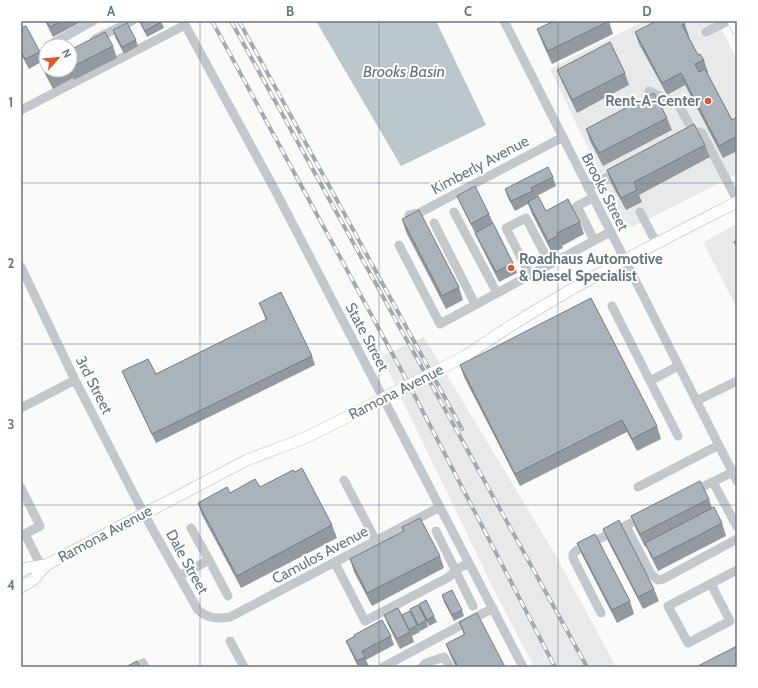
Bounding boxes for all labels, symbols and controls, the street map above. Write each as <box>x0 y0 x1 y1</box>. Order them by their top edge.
text: A <box>107 3 116 19</box>
text: B <box>286 3 294 19</box>
text: C <box>464 3 472 19</box>
text: D <box>642 3 652 19</box>
north arrow <box>38 38 78 78</box>
text: N <box>59 47 75 60</box>
water label: Brooks Basin <box>363 62 445 81</box>
place label: Rent-A-Center <box>605 92 700 110</box>
text: 1 <box>9 94 13 110</box>
marker: Rent-A-Center <box>703 96 713 106</box>
street label: Kimberly Avenue <box>428 132 532 198</box>
street label: Brooks Street <box>578 150 632 234</box>
place label: Roadhaus Automotive & Diesel Specialist <box>519 250 663 285</box>
text: 2 <box>8 255 15 271</box>
marker: Roadhaus Automotive & Diesel Specialist <box>506 263 516 273</box>
street label: State Street <box>341 300 393 374</box>
street label: 3rd Street <box>72 353 116 417</box>
street label: Ramona Avenue <box>346 360 447 424</box>
text: 3 <box>7 416 15 432</box>
street label: Ramona Avenue <box>55 501 155 566</box>
street label: Camulos Avenue <box>269 522 371 588</box>
street label: Dale Street <box>162 527 212 597</box>
text: 4 <box>7 577 15 593</box>

